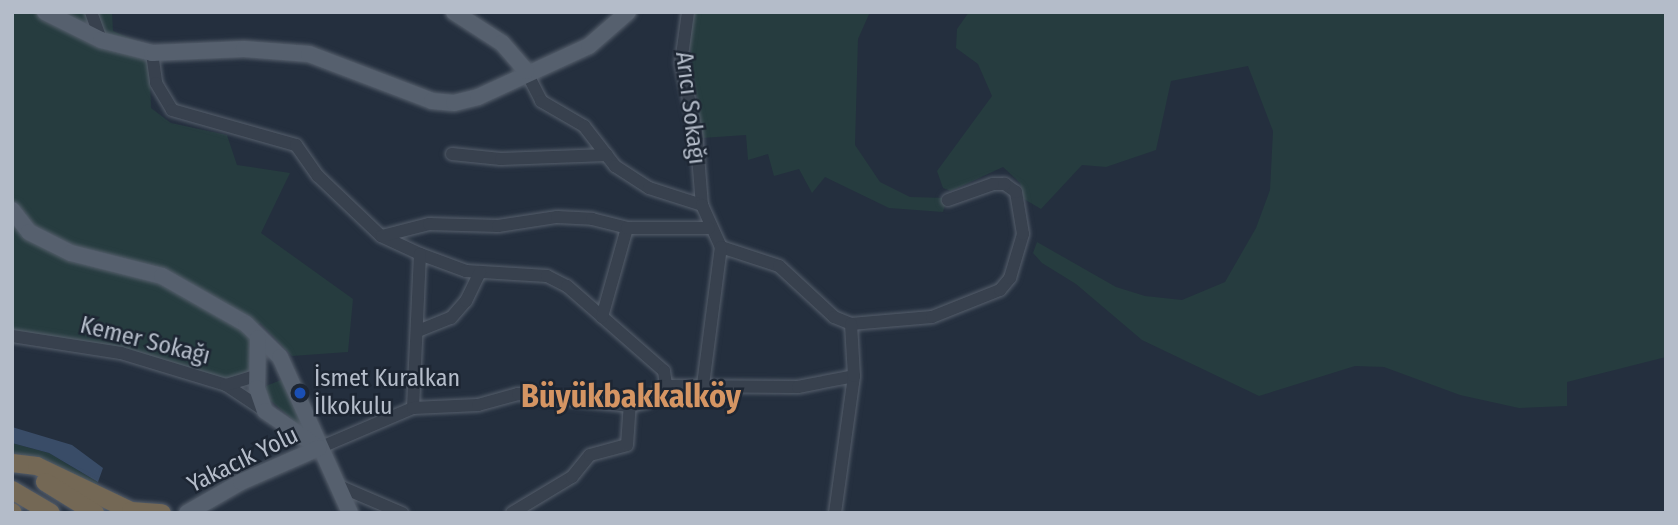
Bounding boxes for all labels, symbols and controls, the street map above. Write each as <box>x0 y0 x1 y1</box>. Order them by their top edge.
street label: Arıcı Sokağı <box>669 50 711 166</box>
street label: Kemer Sokağı <box>77 311 213 371</box>
place label: İsmet Kuralkan İlkokulu <box>314 365 460 421</box>
district label: Büyükbakkalköy <box>521 377 741 415</box>
marker: İsmet Kuralkan İlkokulu <box>292 385 308 401</box>
street label: Yakacık Yolu <box>183 421 303 499</box>

